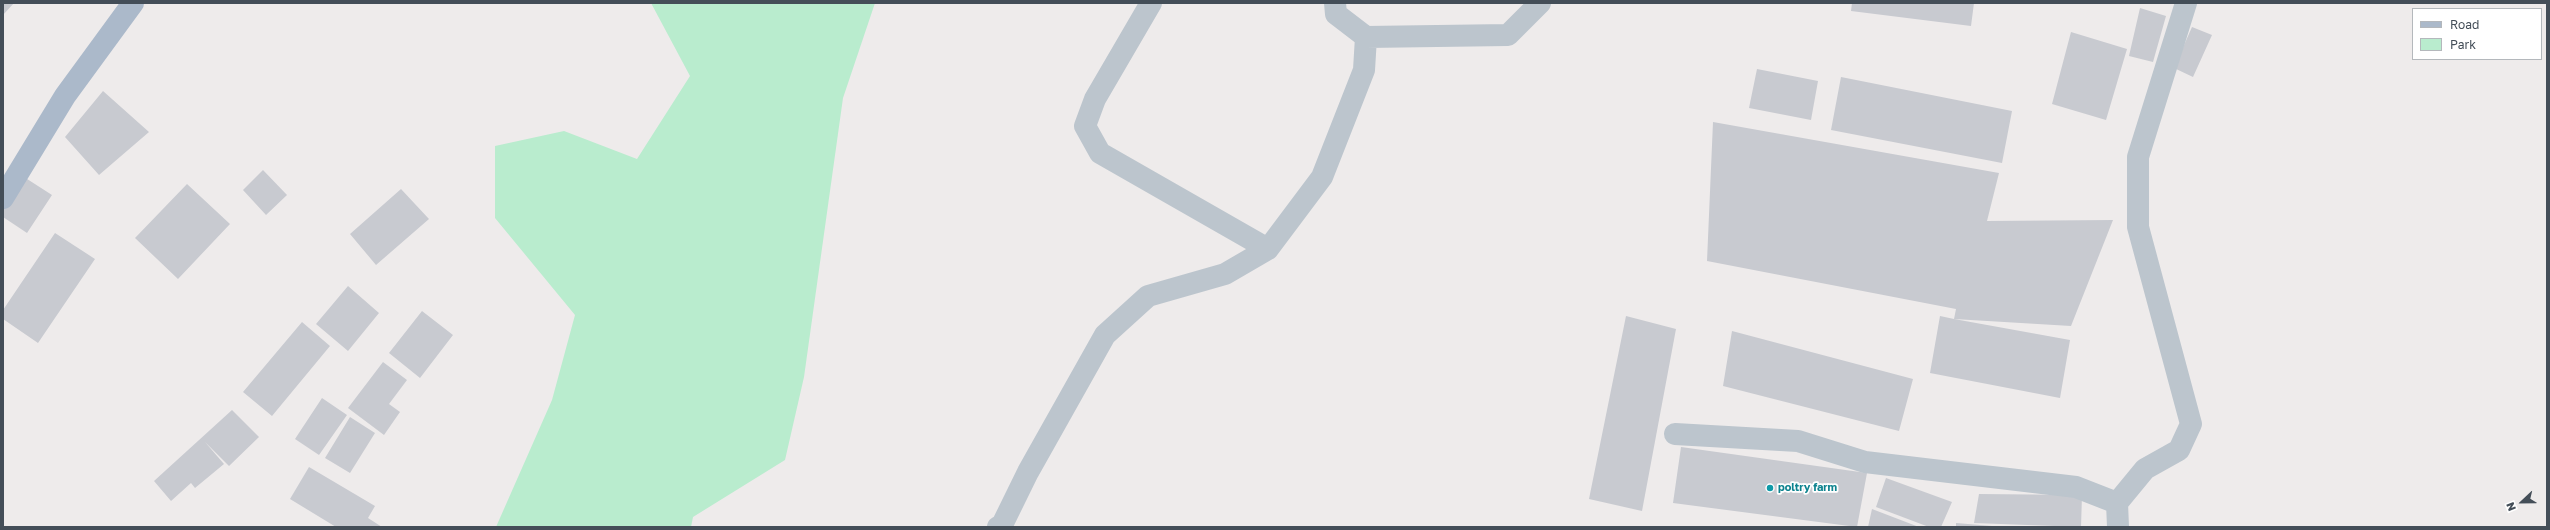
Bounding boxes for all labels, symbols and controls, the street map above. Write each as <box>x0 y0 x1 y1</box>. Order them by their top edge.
legend <box>2412 8 2542 60</box>
text: Road <box>2450 17 2479 32</box>
text: Park <box>2450 37 2476 52</box>
place label: poltry farm <box>1778 481 1837 495</box>
north arrow <box>2502 482 2542 522</box>
marker: poltry farm <box>1765 483 1775 493</box>
text: N <box>2503 500 2518 513</box>

